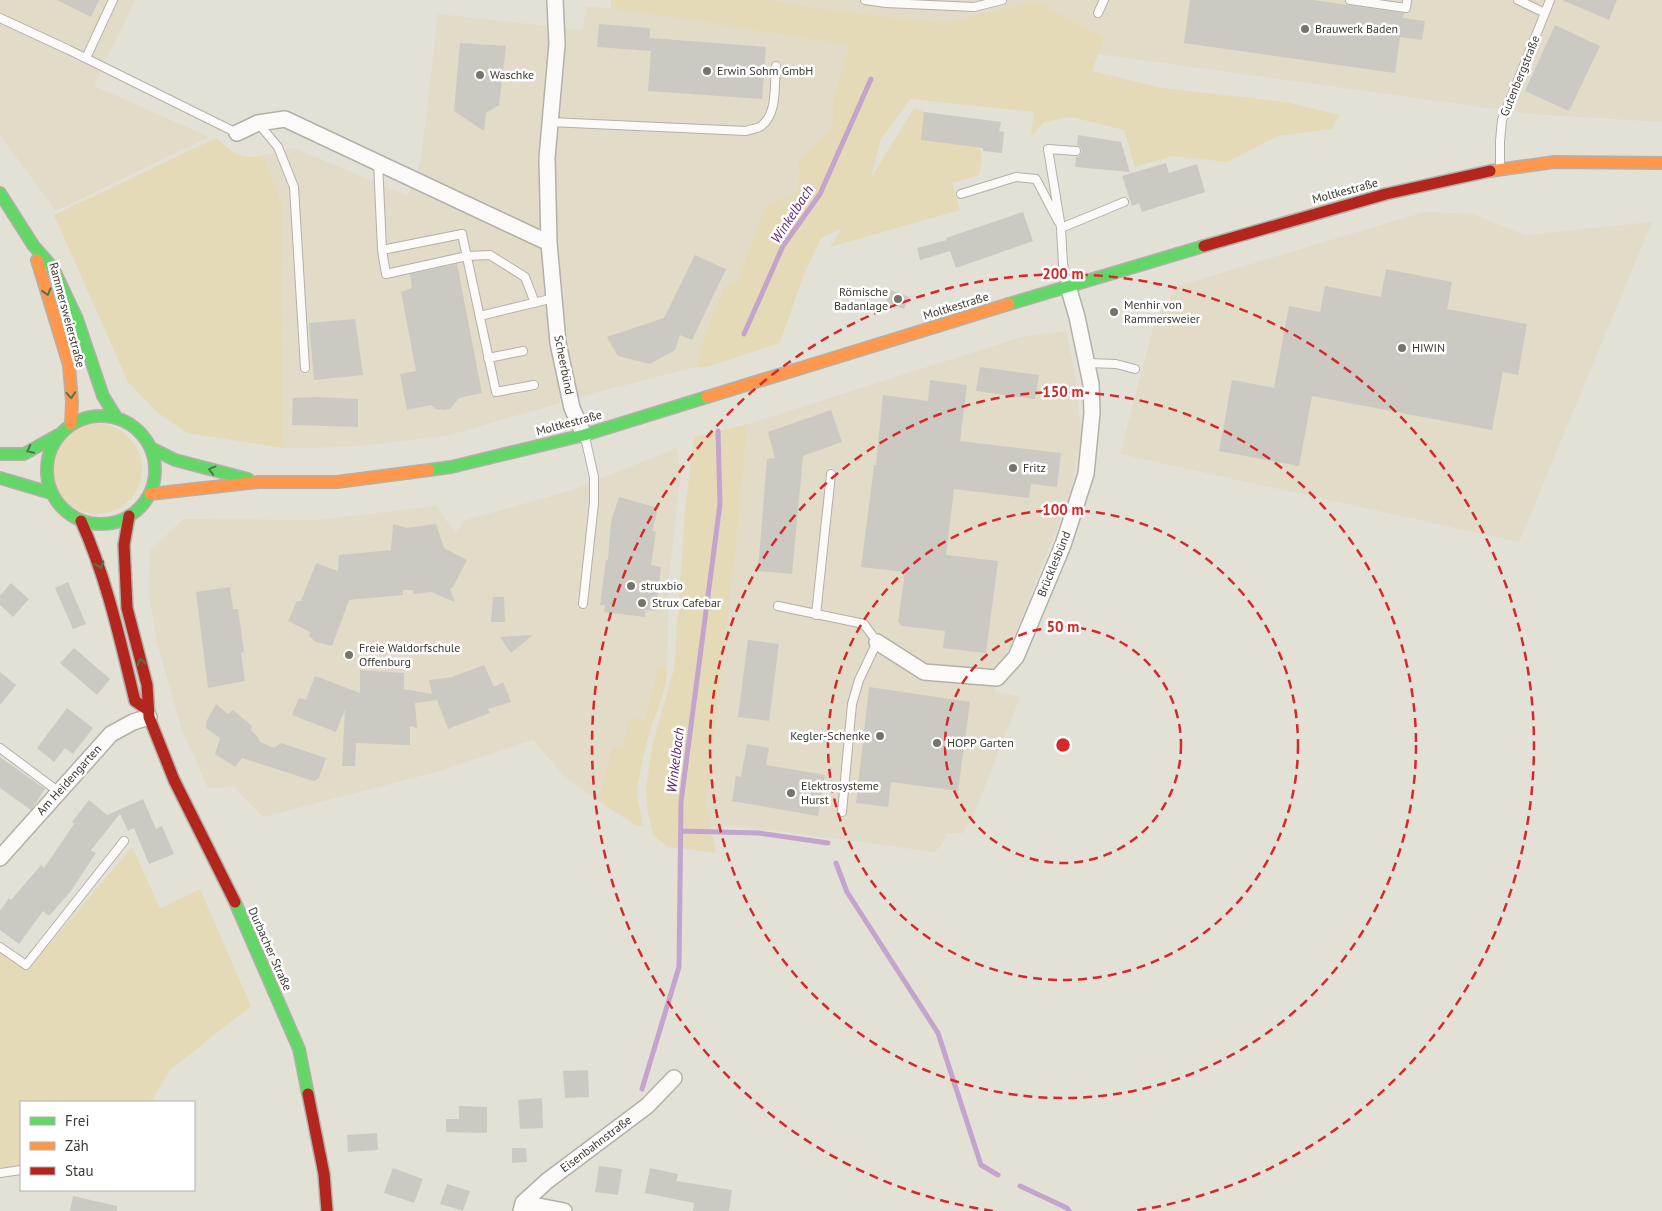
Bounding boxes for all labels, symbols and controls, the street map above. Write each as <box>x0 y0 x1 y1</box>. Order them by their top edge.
place label: Brauwerk Baden <box>1315 21 1398 36</box>
marker: Brauwerk Baden <box>1299 23 1311 35</box>
street label: Gutenbergstraße <box>1496 33 1543 118</box>
place label: Erwin Sohm GmbH <box>717 63 813 78</box>
marker: Erwin Sohm GmbH <box>701 65 713 77</box>
place label: Waschke <box>490 67 534 82</box>
marker: Waschke <box>474 69 486 81</box>
street label: Moltkestraße <box>1310 175 1379 207</box>
water label: Winkelbach <box>767 182 817 246</box>
street label: Rammersweierstraße <box>46 261 89 369</box>
text: 200 m <box>1042 264 1084 283</box>
place label: Römische Badanlage <box>834 284 888 313</box>
one-way arrow <box>41 287 51 295</box>
street label: Moltkestraße <box>921 288 990 323</box>
marker: Römische Badanlage <box>892 293 904 305</box>
place label: Menhir von Rammersweier <box>1124 297 1200 326</box>
marker: Menhir von Rammersweier <box>1108 306 1120 318</box>
street label: Scheerbünd <box>551 334 578 396</box>
place label: HIWIN <box>1412 340 1445 355</box>
marker: HIWIN <box>1396 342 1408 354</box>
text: 150 m <box>1042 382 1084 401</box>
one-way arrow <box>65 391 76 399</box>
street label: Moltkestraße <box>534 407 603 439</box>
one-way arrow <box>27 444 36 454</box>
place label: Fritz <box>1023 460 1046 475</box>
marker: Fritz <box>1007 462 1019 474</box>
one-way arrow <box>209 465 217 475</box>
text: 100 m <box>1042 500 1084 519</box>
street label: Brücklesbünd <box>1034 529 1073 599</box>
one-way arrow <box>94 561 104 569</box>
place label: struxbio <box>641 578 683 593</box>
marker: struxbio <box>625 580 637 592</box>
place label: Strux Cafebar <box>652 595 721 610</box>
marker: Strux Cafebar <box>636 597 648 609</box>
text: 50 m <box>1047 617 1079 636</box>
place label: Freie Waldorfschule Offenburg <box>359 640 460 669</box>
marker: Freie Waldorfschule Offenburg <box>343 649 355 661</box>
one-way arrow <box>136 658 147 667</box>
water label: Winkelbach <box>662 726 688 794</box>
place label: Kegler-Schenke <box>790 728 870 743</box>
marker: Kegler-Schenke <box>874 730 886 742</box>
place label: HOPP Garten <box>947 735 1014 750</box>
centre of rings <box>1054 736 1072 754</box>
marker: HOPP Garten <box>931 737 943 749</box>
street label: Am Heidengarten <box>33 741 104 818</box>
place label: Elektrosysteme Hurst <box>801 778 879 807</box>
marker: Elektrosysteme Hurst <box>785 787 797 799</box>
street label: Durbacher Straße <box>245 905 296 993</box>
legend <box>20 1101 195 1191</box>
text: Frei <box>65 1111 90 1130</box>
street label: Eisenbahnstraße <box>557 1112 634 1175</box>
text: Zäh <box>65 1136 89 1155</box>
text: Stau <box>65 1161 94 1180</box>

